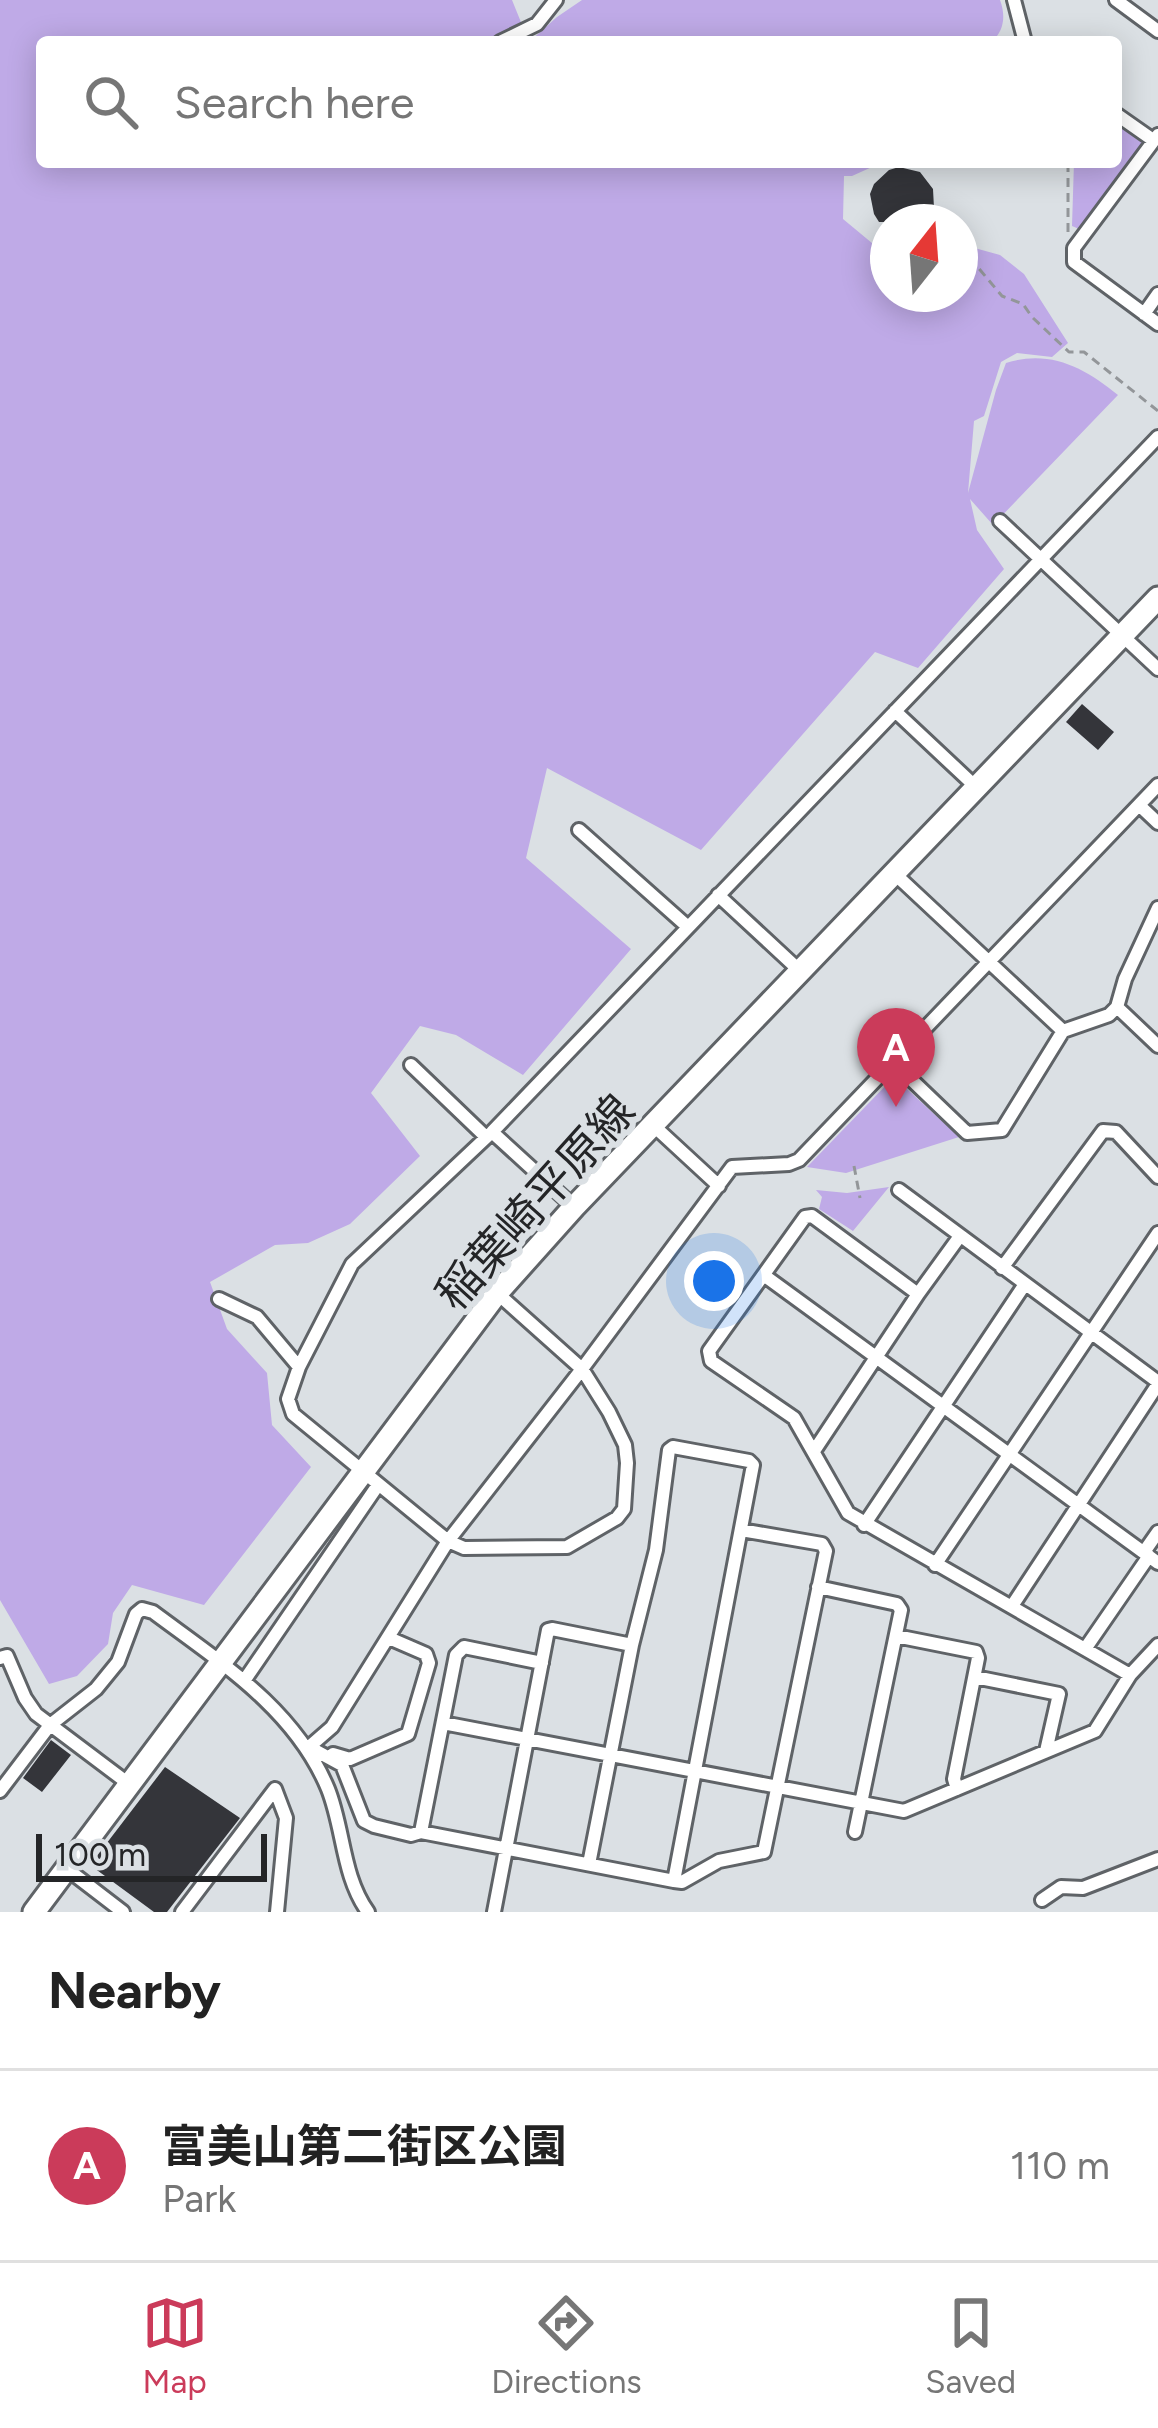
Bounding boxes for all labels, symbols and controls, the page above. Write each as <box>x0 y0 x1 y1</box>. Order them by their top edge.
search box <box>36 36 1122 168</box>
icon: search <box>78 69 144 135</box>
text: Search here <box>174 75 414 129</box>
north arrow <box>870 204 978 312</box>
pin: A <box>857 1008 935 1107</box>
street label: 稲葉崎平原線 <box>425 1084 645 1320</box>
your location <box>684 1251 744 1311</box>
scale bar <box>36 1828 267 1881</box>
text: 100 m <box>54 1835 146 1874</box>
text: Nearby <box>48 1960 221 2021</box>
text: 富美山第二街区公園 <box>162 2119 567 2173</box>
text: A <box>73 2142 101 2189</box>
text: 110 m <box>1010 2142 1110 2189</box>
text: Park <box>162 2175 236 2222</box>
tab: Map <box>142 2290 208 2401</box>
tab: Directions <box>491 2290 642 2401</box>
tab: Saved <box>925 2290 1016 2401</box>

